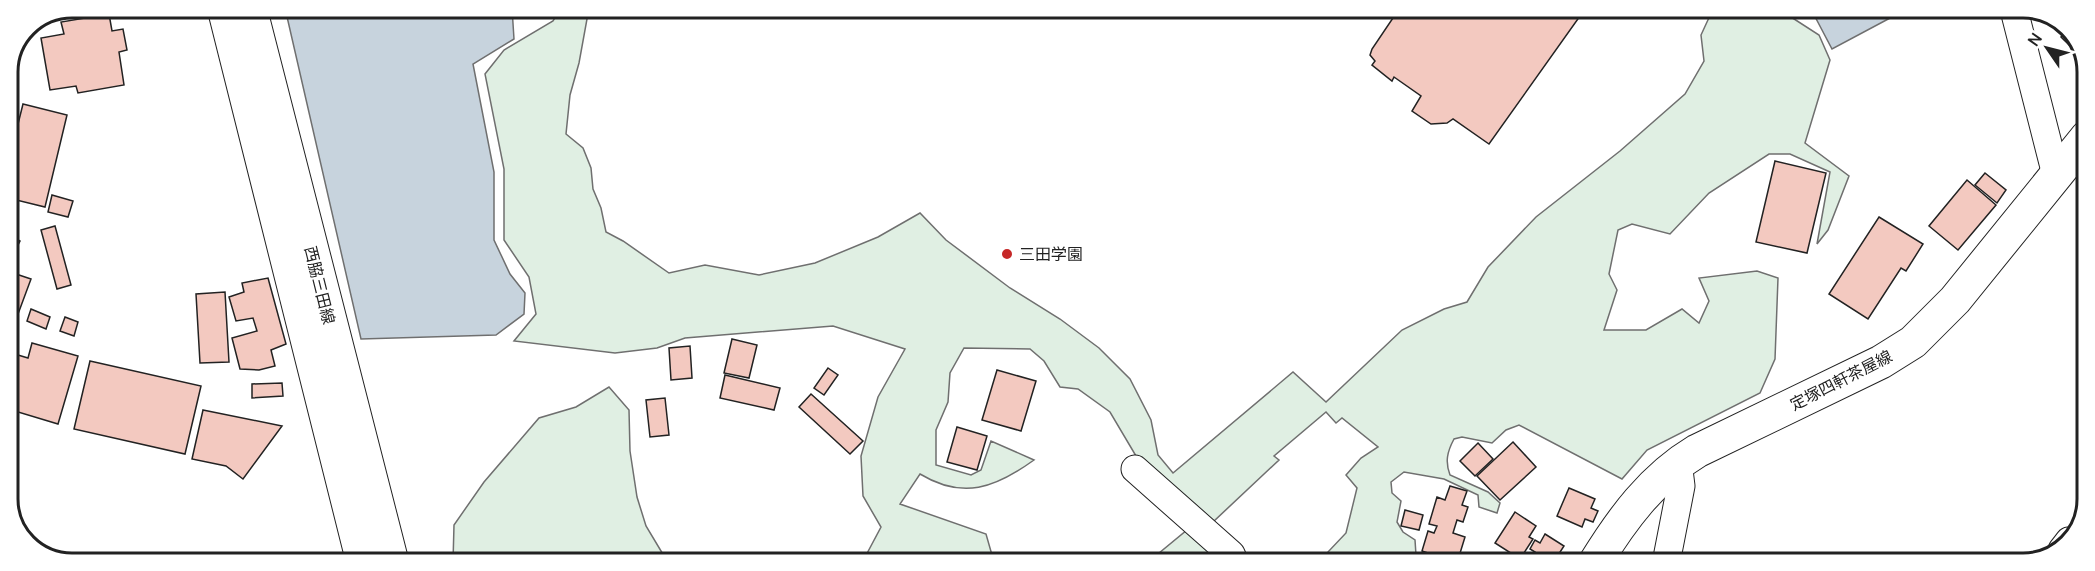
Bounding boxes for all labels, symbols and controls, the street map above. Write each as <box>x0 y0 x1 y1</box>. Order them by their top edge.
north arrow <box>2017 18 2077 78</box>
text: N <box>2022 28 2047 50</box>
place label: 三田学園 <box>1019 243 1083 265</box>
street label: 西脇三田線 <box>300 244 340 326</box>
marker: 三田学園 <box>1000 247 1014 261</box>
street label: 定塚四軒茶屋線 <box>1786 345 1896 415</box>

